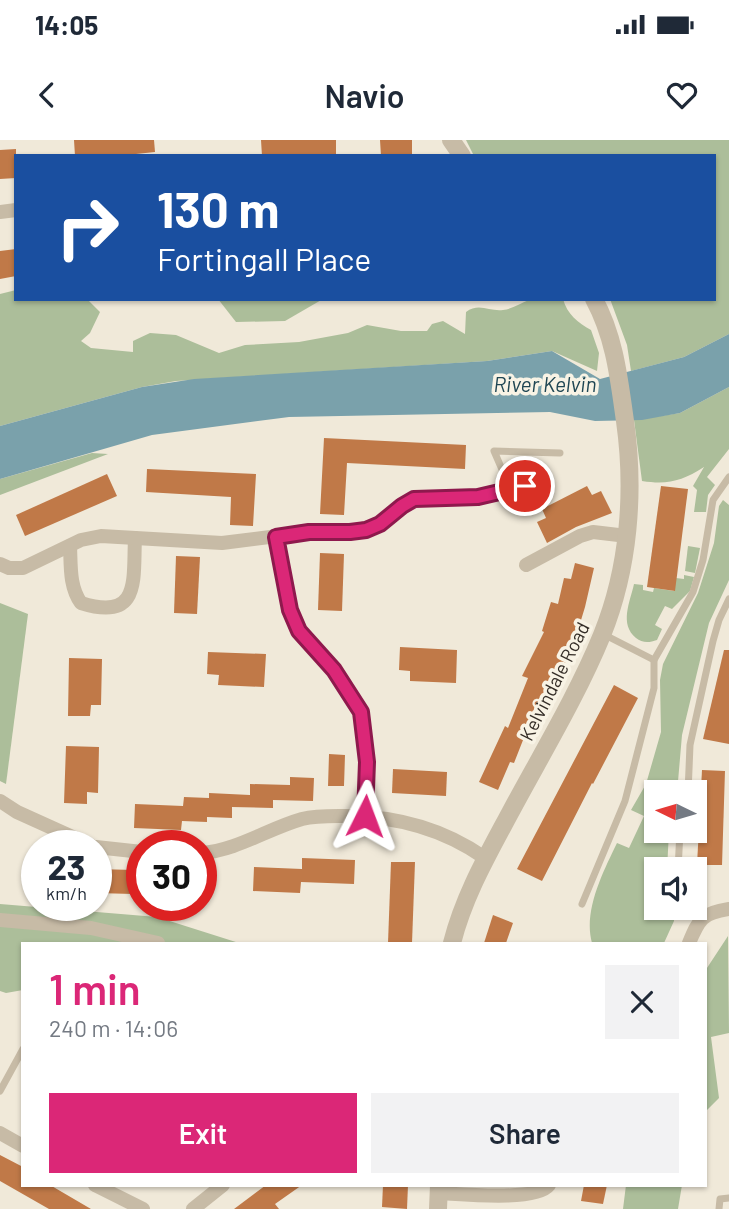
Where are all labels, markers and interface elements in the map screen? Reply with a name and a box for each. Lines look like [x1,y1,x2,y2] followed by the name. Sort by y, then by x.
[35,9,98,40] text: 14:05
[28,76,66,114] icon: back
[325,76,404,114] text: Navio
[663,76,701,114] icon: heart
[157,179,279,238] text: 130 m
[42,182,133,273] icon: right
[157,239,371,277] text: Fortingall Place
[494,371,596,396] water label: River Kelvin
[495,456,555,516] pin
[506,467,544,505] icon: arrive
[514,618,594,744] street label: Kelvindale Road
[328,779,402,853] position arrow
[644,780,707,844] north arrow
[644,780,707,920] map controls
[126,830,217,921] speed limit sign: 30
[47,845,86,887] text: 23
[644,857,707,920] button: sound
[46,882,87,904] text: km/h
[49,963,141,1013] text: 1 min
[605,965,679,1039] button: close
[49,1014,178,1042] text: 240 m · 14:06
[49,1093,357,1173] button: Exit
[371,1093,679,1173] button: Share

